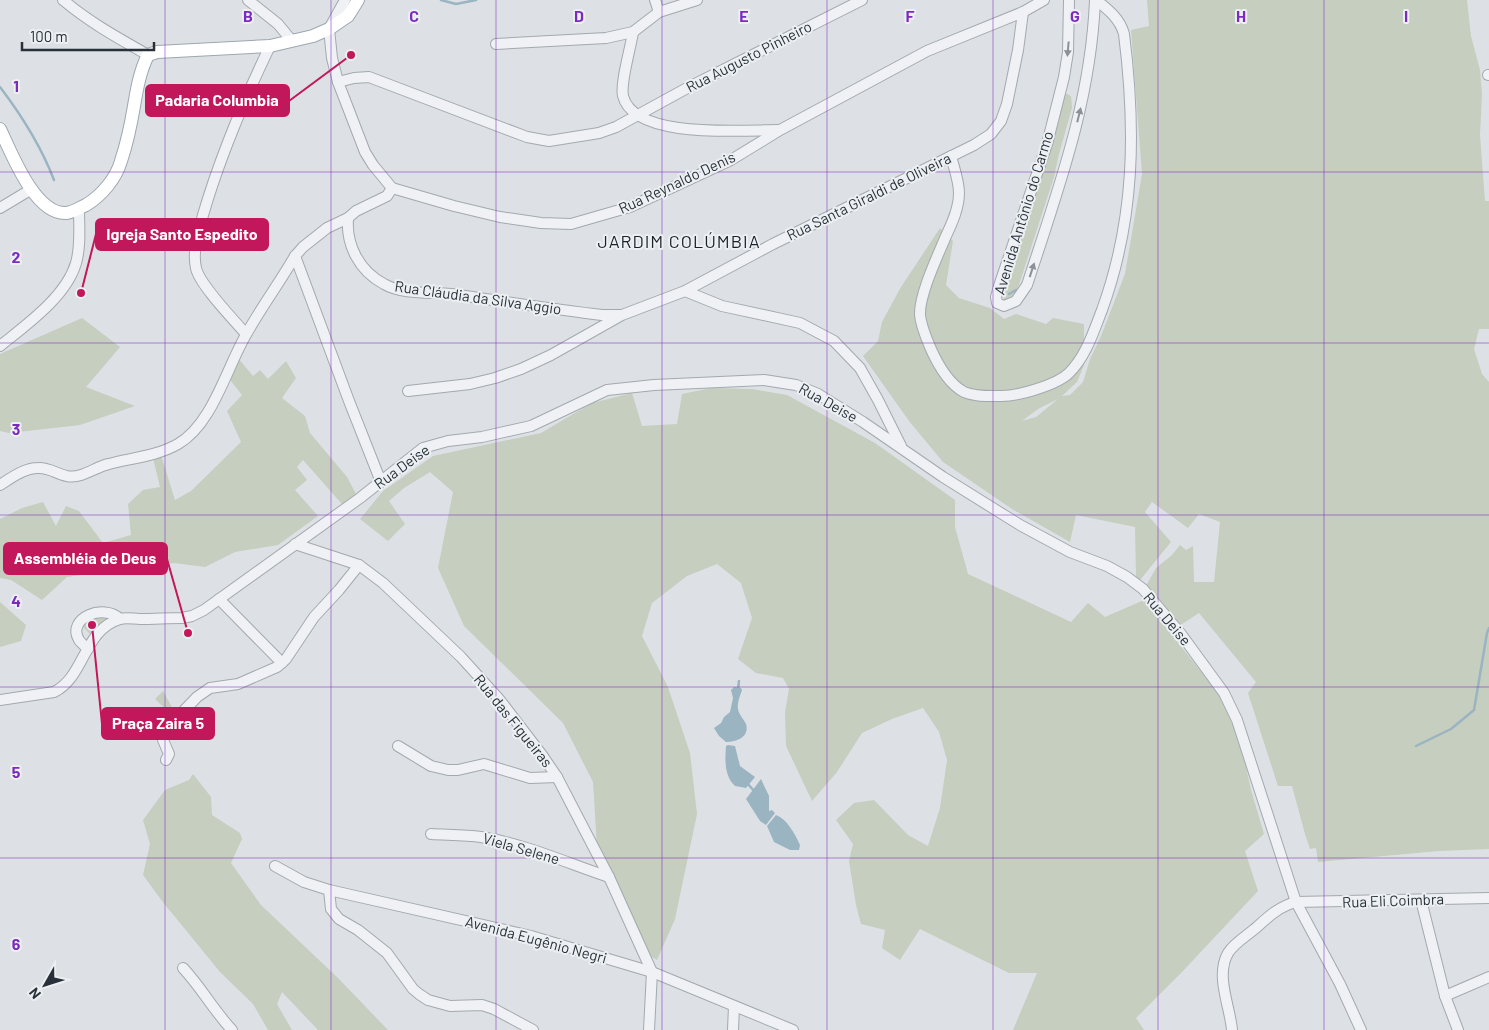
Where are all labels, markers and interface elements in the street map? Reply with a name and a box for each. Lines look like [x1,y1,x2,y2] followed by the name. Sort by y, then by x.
[243,6,253,25] text: B
[409,6,419,25] text: C
[574,6,584,25] text: D
[739,6,749,25] text: E
[906,6,915,25] text: F
[1070,6,1080,25] text: G
[1236,6,1246,25] text: H
[1404,6,1408,25] text: I
[683,17,814,96] street label: Rua Augusto Pinheiro
[22,20,155,52] scale bar
[30,27,68,45] text: 100 m
[1063,41,1071,57] one-way arrow
[13,76,19,95] text: 1
[146,85,289,116] callout: Padaria Columbia
[155,90,279,109] text: Padaria Columbia
[1075,107,1083,122] one-way arrow
[990,129,1056,297] street label: Avenida Antônio do Carmo
[615,147,738,217] street label: Rua Reynaldo Denis
[783,148,954,244] street label: Rua Santa Giraldi de Oliveira
[96,219,268,250] callout: Igreja Santo Espedito
[106,224,258,243] text: Igreja Santo Espedito
[597,230,761,252] district label: JARDIM COLÚMBIA
[12,247,21,266] text: 2
[1029,263,1036,278] one-way arrow
[394,276,563,318] street label: Rua Cláudia da Silva Aggio
[796,379,861,426] street label: Rua Deise
[12,419,20,438] text: 3
[370,440,433,492] street label: Rua Deise
[4,543,167,574] callout: Assembléia de Deus
[14,548,156,567] text: Assembléia de Deus
[1140,588,1195,649] street label: Rua Deise
[11,591,21,610] text: 4
[471,670,557,771] street label: Rua das Figueiras
[102,708,214,739] callout: Praça Zaira 5
[112,713,204,732] text: Praça Zaira 5
[12,762,21,781] text: 5
[481,829,562,868] street label: Viela Selene
[1342,889,1444,911] street label: Rua Eli Coimbra
[463,911,609,967] street label: Avenida Eugênio Negri
[12,934,21,953] text: 6
[20,960,70,1010] north arrow
[25,985,44,1002] text: N

